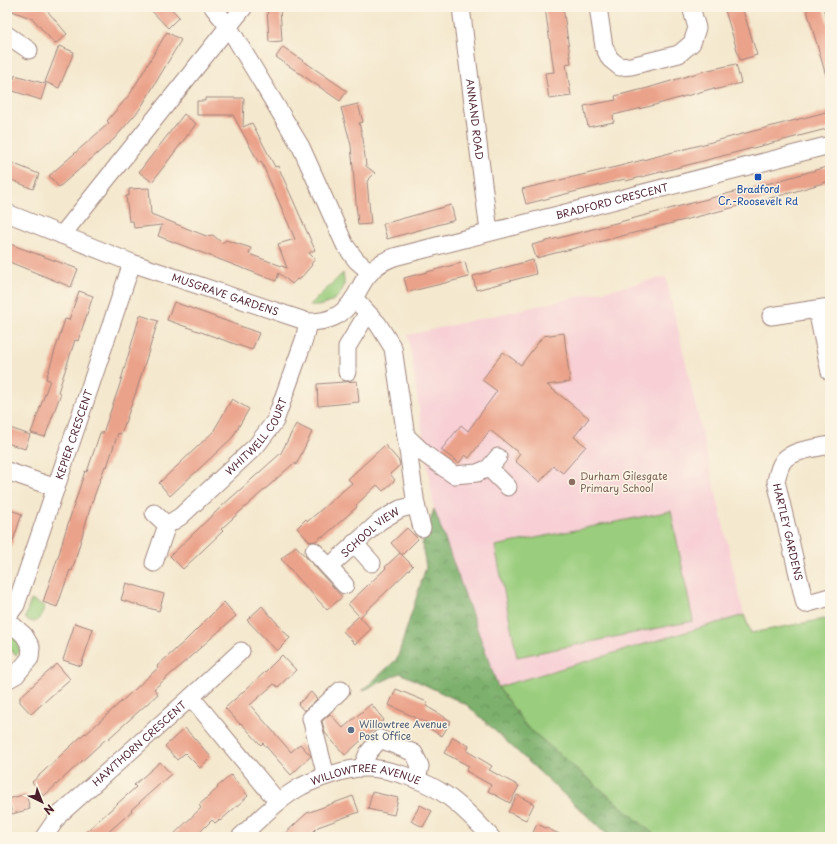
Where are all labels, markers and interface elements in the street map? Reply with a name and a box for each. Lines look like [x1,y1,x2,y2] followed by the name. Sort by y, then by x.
[463,78,488,160] street label: ANNAND ROAD
[753,172,763,182] marker: Bradford Cr.-Roosevelt Rd
[554,179,670,222] street label: BRADFORD CRESCENT
[718,181,798,208] place label: Bradford Cr.-Roosevelt Rd
[170,269,281,319] street label: MUSGRAVE GARDENS
[51,387,96,481] street label: KEPIER CRESCENT
[222,395,290,478] street label: WHITWELL COURT
[580,468,668,495] place label: Durham Gilesgate Primary School
[567,477,577,487] marker: Durham Gilesgate Primary School
[770,482,807,582] street label: HARTLEY GARDENS
[337,503,402,560] street label: SCHOOL VIEW
[88,697,189,789] street label: HAWTHORN CRESCENT
[359,716,448,743] place label: Willowtree Avenue Post Office
[346,725,356,735] marker: Willowtree Avenue Post Office
[308,760,423,788] text: WILLOWTREE AVENUE
[309,778,423,790] street label: WILLOWTREE AVENUE
[22,782,62,822] north arrow
[40,800,58,819] text: N

